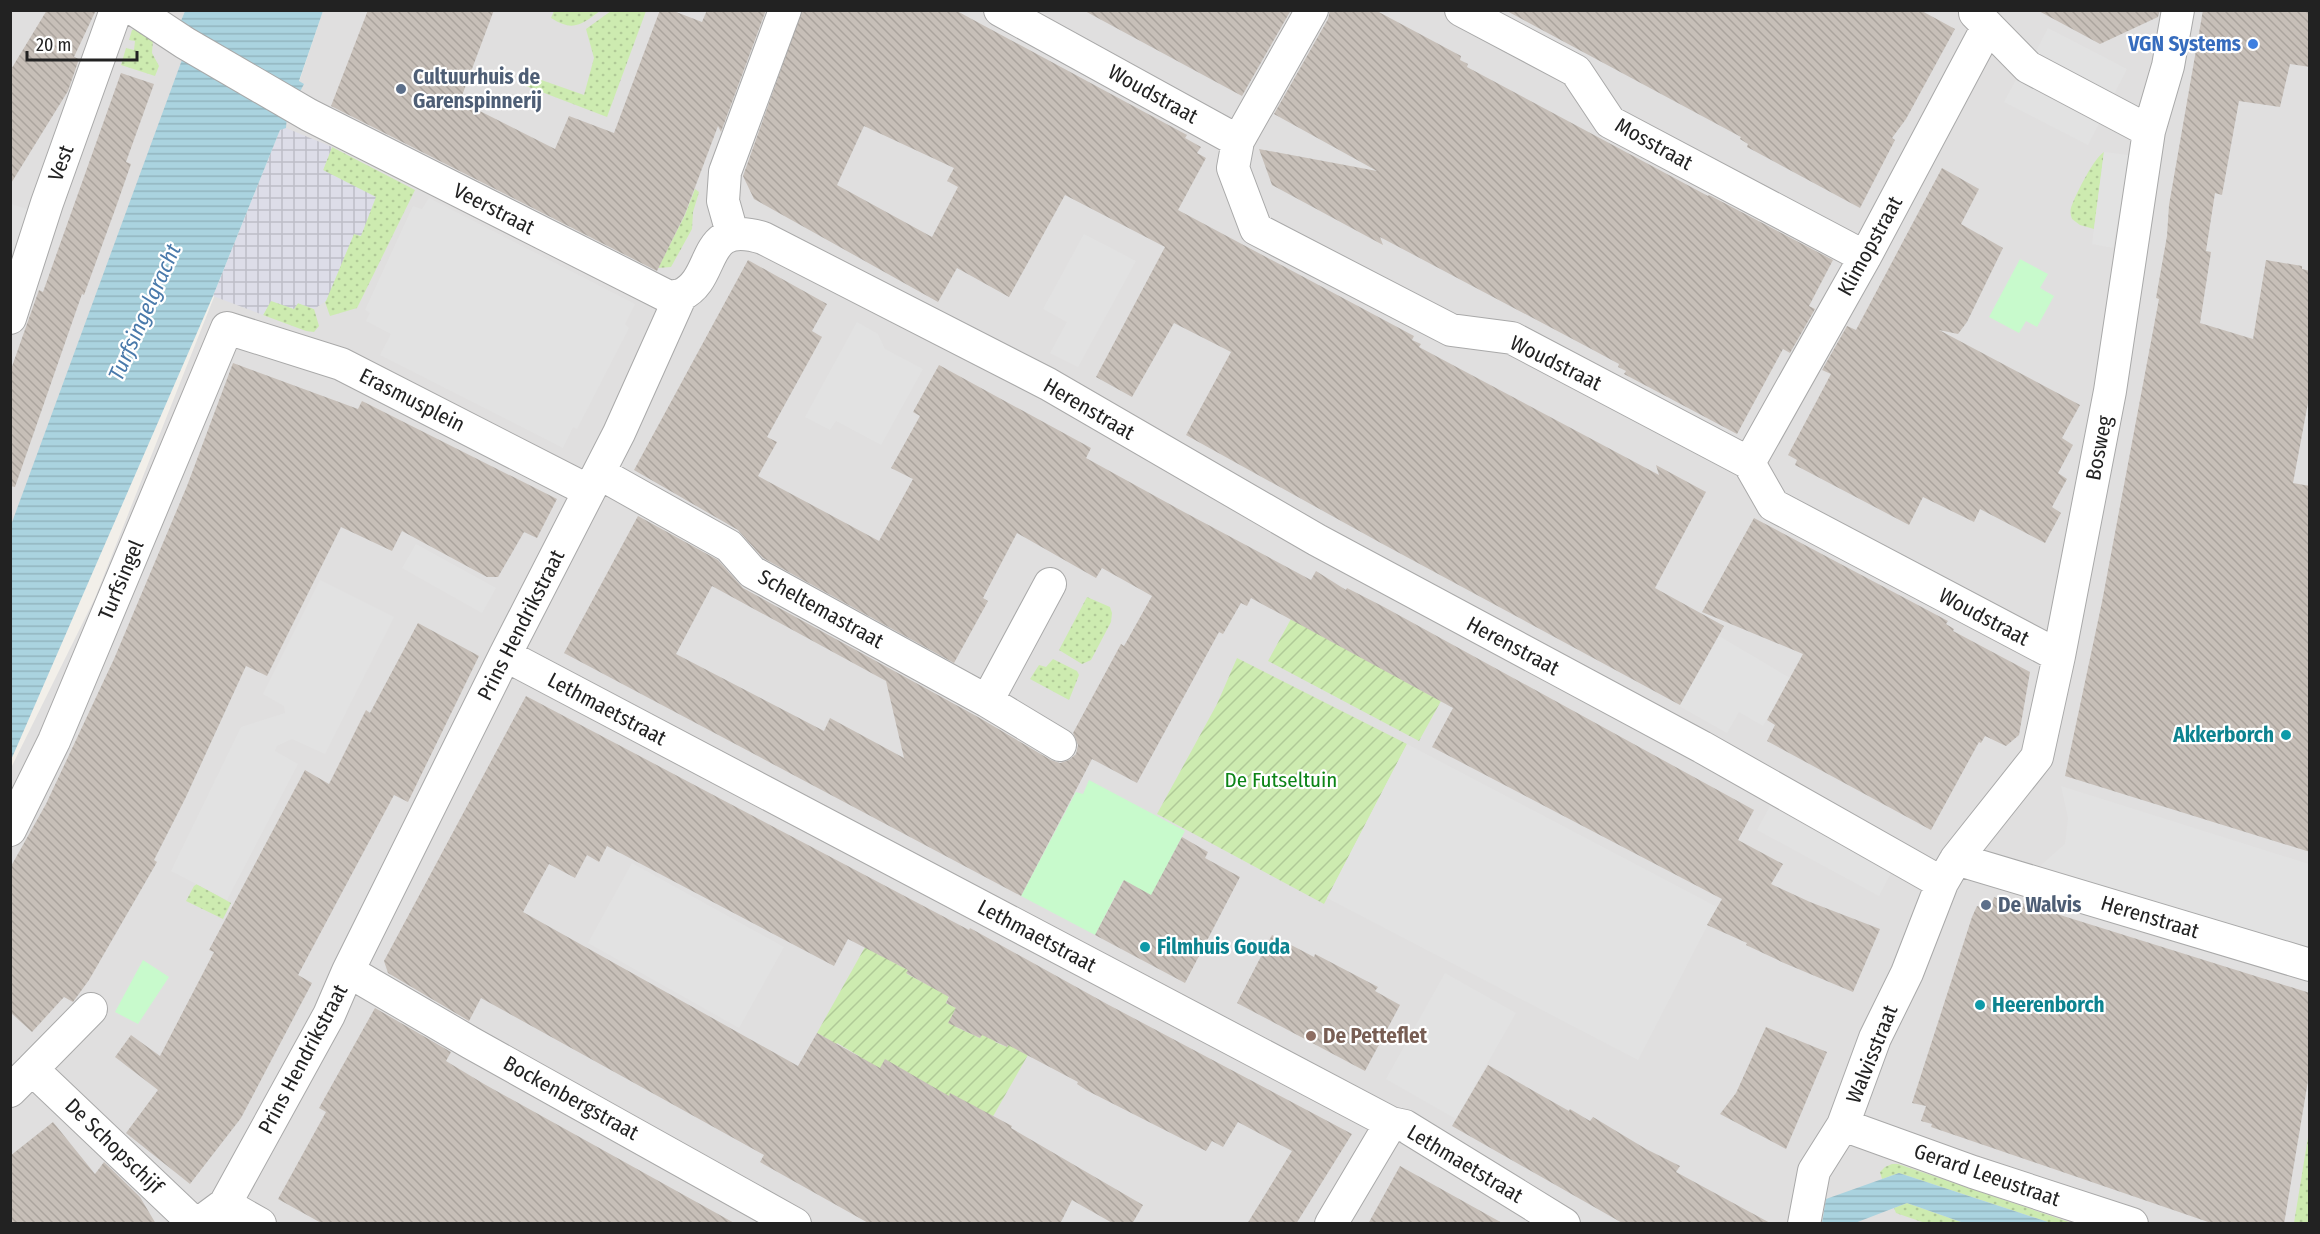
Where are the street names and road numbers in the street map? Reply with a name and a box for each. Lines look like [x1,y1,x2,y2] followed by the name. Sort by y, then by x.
[1104,59,1203,129] street label: Woudstraat
[1611,112,1697,176] street label: Mosstraat
[43,141,79,185] street label: Vest
[449,177,539,241] street label: Veerstraat
[1832,191,1908,300] street label: Klimopstraat
[1506,330,1606,396] street label: Woudstraat
[355,362,469,438] street label: Erasmusplein
[1039,372,1139,446] street label: Herenstraat
[2080,413,2118,483] street label: Bosweg
[93,536,150,624] street label: Turfsingel
[472,545,570,705] street label: Prins Hendrikstraat
[754,564,888,654] street label: Scheltemastraat
[1934,582,2034,652] street label: Woudstraat
[1462,611,1564,681] street label: Herenstraat
[543,667,671,751] street label: Lethmaetstraat
[2098,890,2202,944] street label: Herenstraat
[973,894,1101,978] street label: Lethmaetstraat
[253,980,353,1138] street label: Prins Hendrikstraat
[1841,1001,1904,1107] street label: Walvisstraat
[499,1050,643,1146] street label: Bockenbergstraat
[60,1093,170,1200] street label: De Schopschijf
[1402,1119,1528,1209] street label: Lethmaetstraat
[1911,1138,2064,1212] street label: Gerard Leeustraat

